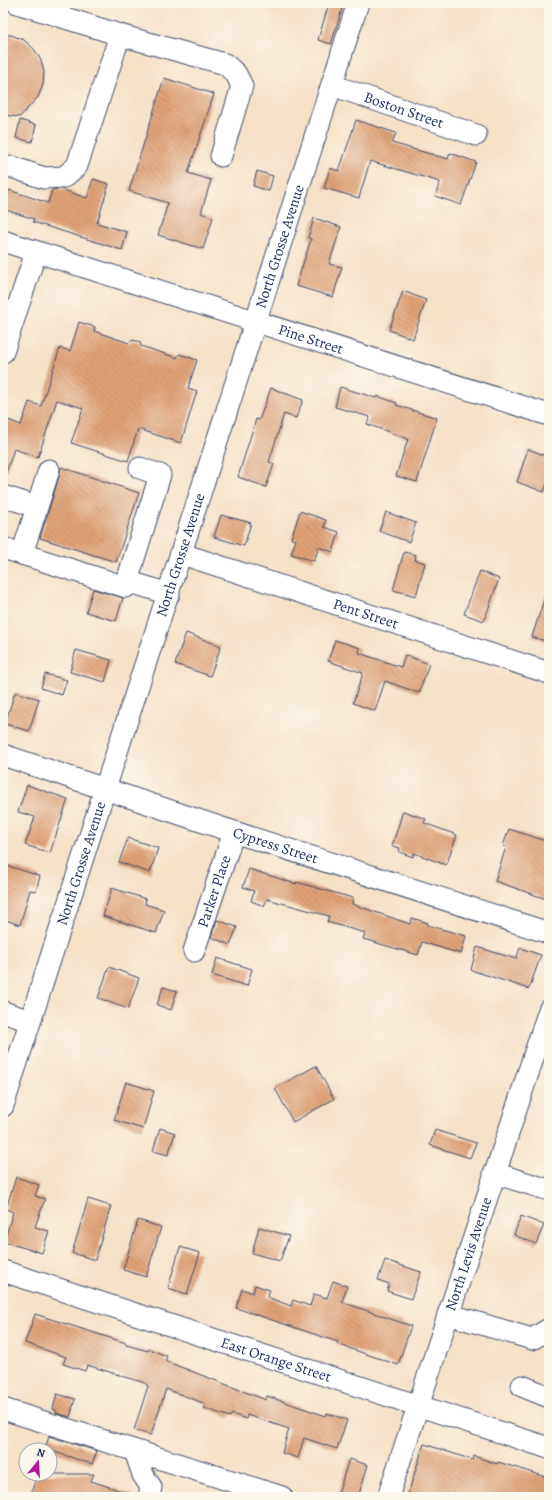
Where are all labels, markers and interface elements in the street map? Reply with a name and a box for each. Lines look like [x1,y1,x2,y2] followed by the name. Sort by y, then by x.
[361,87,446,133] street label: Boston Street
[250,182,309,311] street label: North Grosse Avenue
[276,319,346,359] street label: Pine Street
[151,490,210,619] street label: North Grosse Avenue
[330,594,401,633] street label: Pent Street
[52,799,110,928] street label: North Grosse Avenue
[230,822,321,868] street label: Cypress Street
[193,852,236,930] street label: Parker Place
[440,1194,497,1313] street label: North Levis Avenue
[218,1332,334,1387] street label: East Orange Street
[18,1442,58,1482] north arrow
[35,1445,47,1461] text: N

